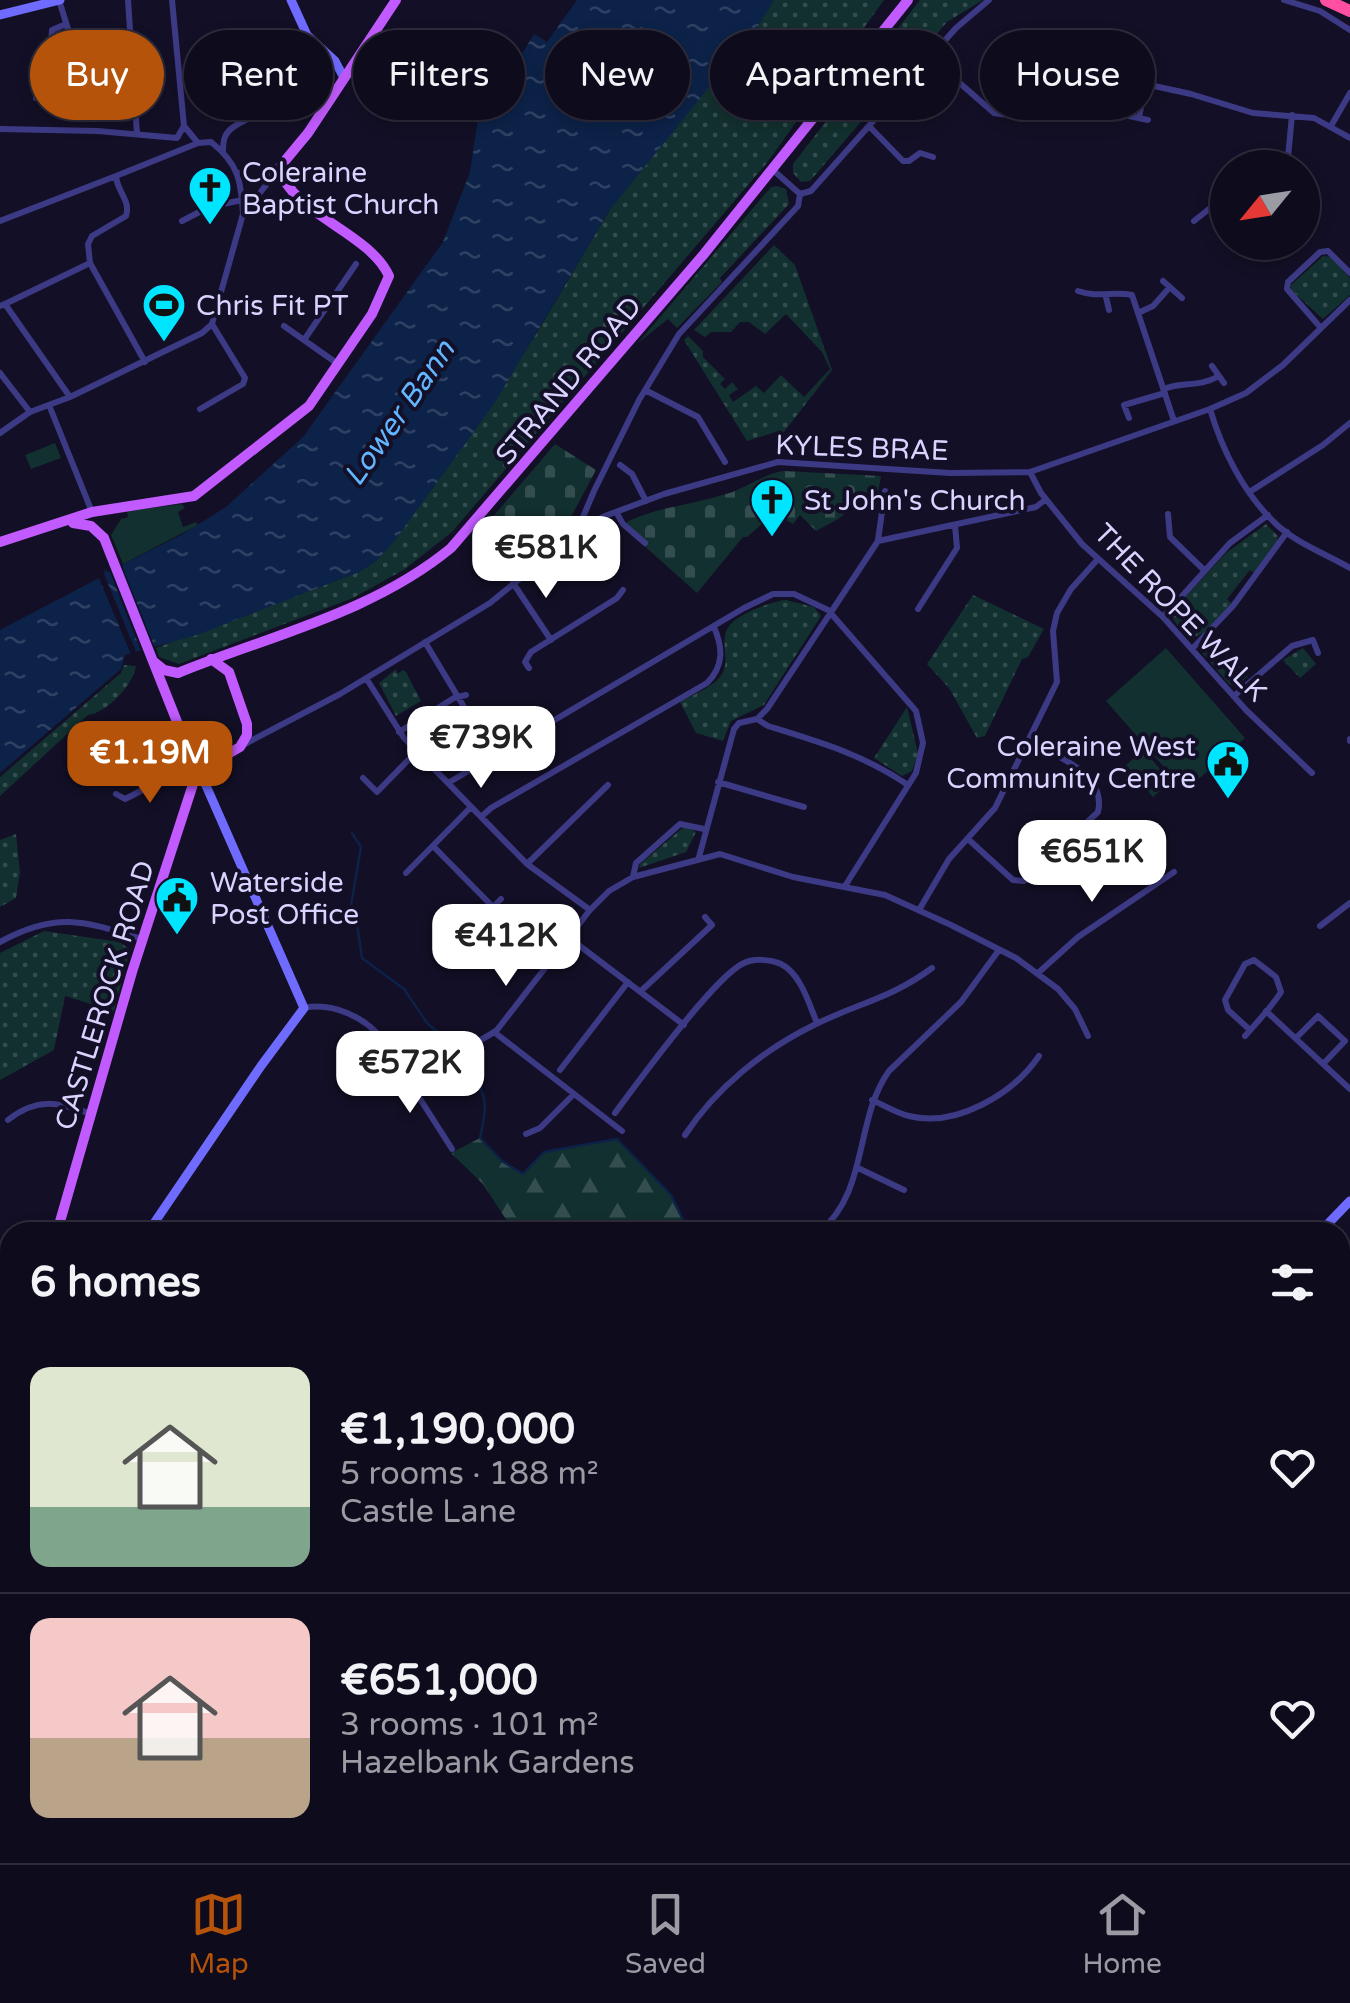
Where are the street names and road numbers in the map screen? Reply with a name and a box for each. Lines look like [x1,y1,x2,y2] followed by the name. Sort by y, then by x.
[489,290,649,472] street label: STRAND ROAD
[775,428,949,468] street label: KYLES BRAE
[1087,517,1274,709] street label: THE ROPE WALK
[48,856,162,1134] street label: CASTLEROCK ROAD

